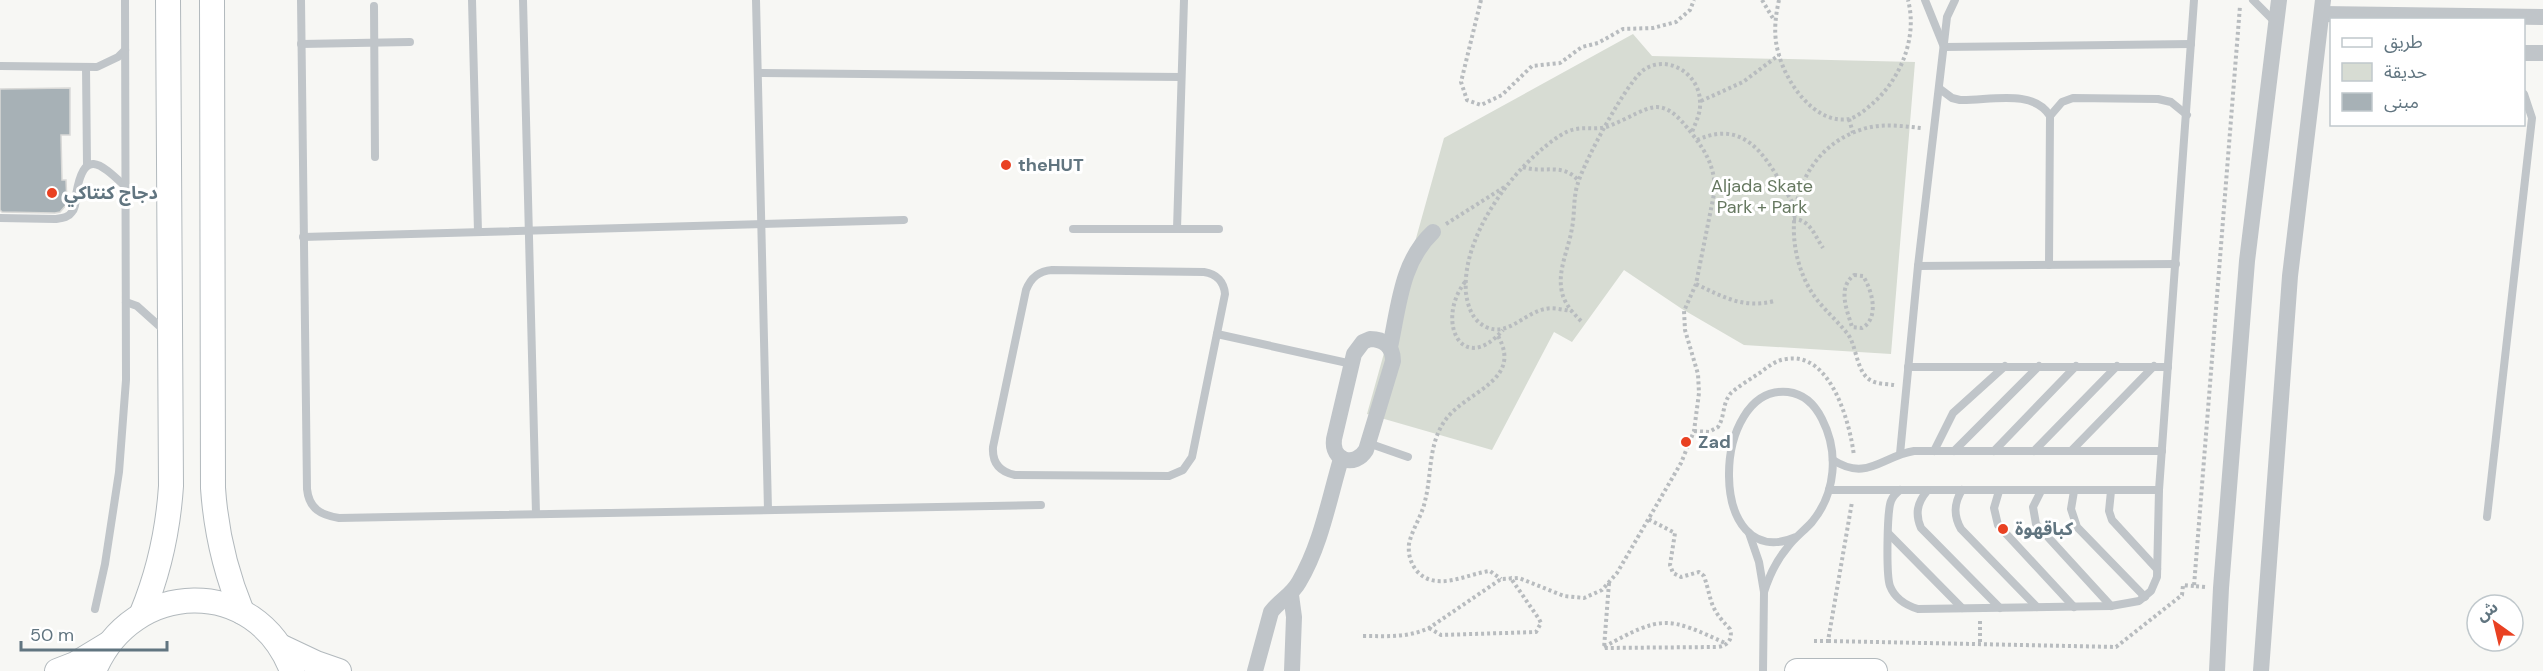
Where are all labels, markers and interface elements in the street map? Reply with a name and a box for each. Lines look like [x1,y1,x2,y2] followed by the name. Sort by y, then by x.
[2330,18,2525,126] legend
[2384,30,2423,54] text: طريق
[2384,60,2427,84] text: حديقة
[2384,90,2419,114] text: مبنى
[1018,153,1084,177] place label: theHUT
[999,158,1013,172] marker: theHUT
[1711,174,1813,219] park label: Aljada Skate Park + Park
[64,181,158,207] place label: دجاج كنتاكي
[45,186,59,200] marker: دجاج كنتاكي
[1698,430,1731,454] place label: Zad
[1679,435,1693,449] marker: Zad
[2015,517,2074,541] place label: كباقهوة
[1996,522,2010,536] marker: كباقهوة
[2465,593,2525,653] north arrow
[2472,596,2502,626] text: ش
[21,614,166,652] scale bar
[30,623,74,647] text: 50 m

